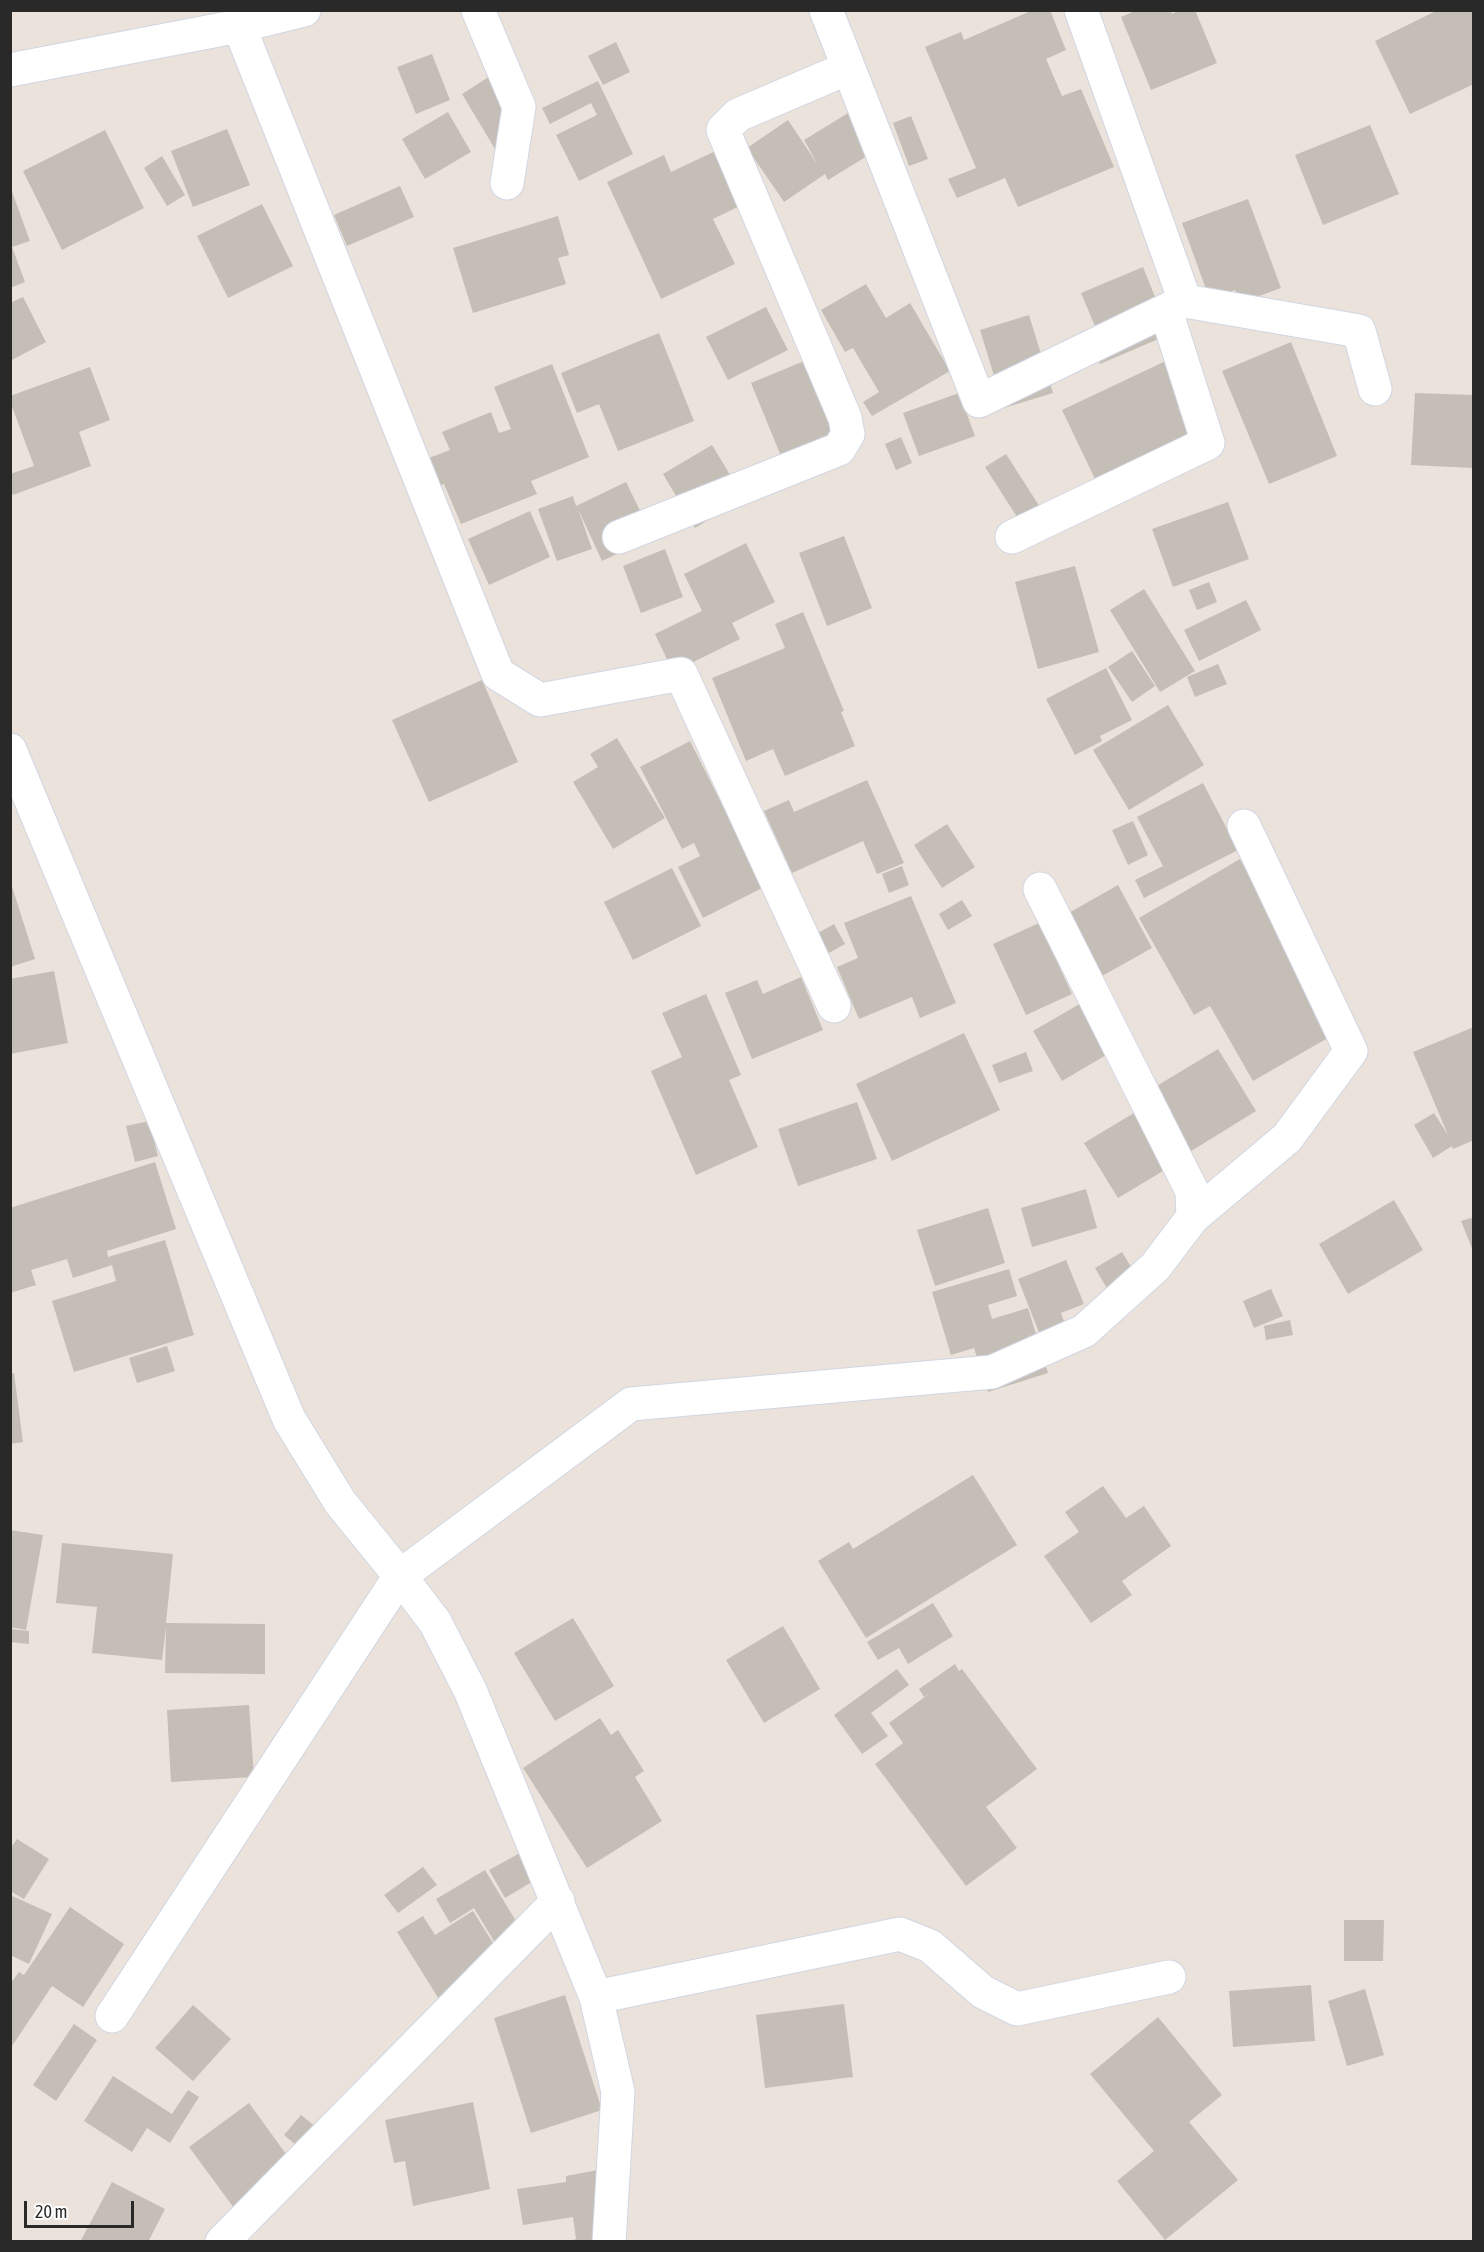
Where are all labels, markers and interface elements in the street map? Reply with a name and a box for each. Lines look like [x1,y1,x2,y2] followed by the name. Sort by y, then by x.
[27,2189,136,2227] scale bar
[35,2201,67,2222] text: 20 m

